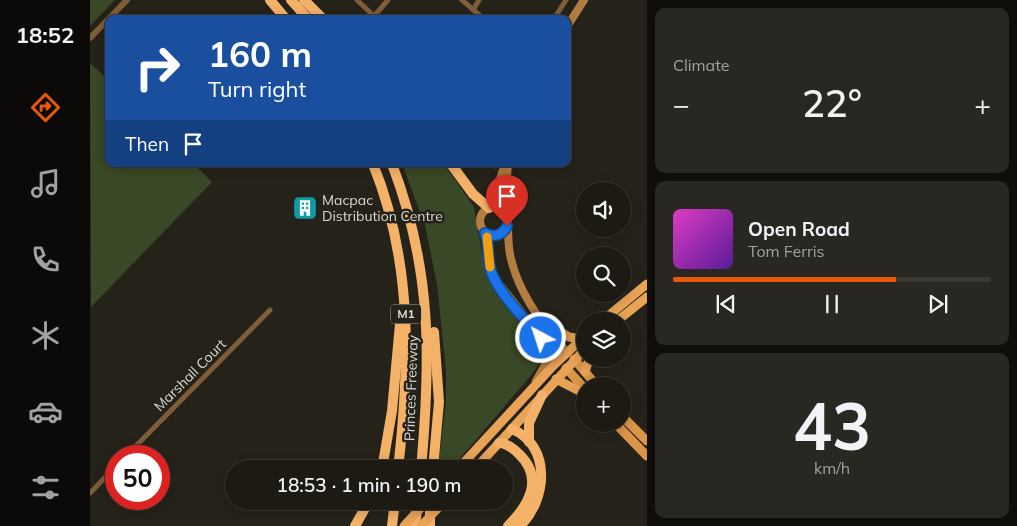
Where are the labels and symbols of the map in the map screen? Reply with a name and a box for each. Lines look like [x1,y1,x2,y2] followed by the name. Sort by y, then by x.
[486,175,528,226] pin
[322,191,443,225] place label: Macpac Distribution Centre
[292,195,318,221] building icon: Macpac Distribution Centre
[391,304,421,324] road number: M1
[514,311,566,363] position arrow
[400,334,422,441] street label: Princes Freeway
[150,335,230,415] street label: Marshall Court
[105,445,170,510] speed limit sign: 50

